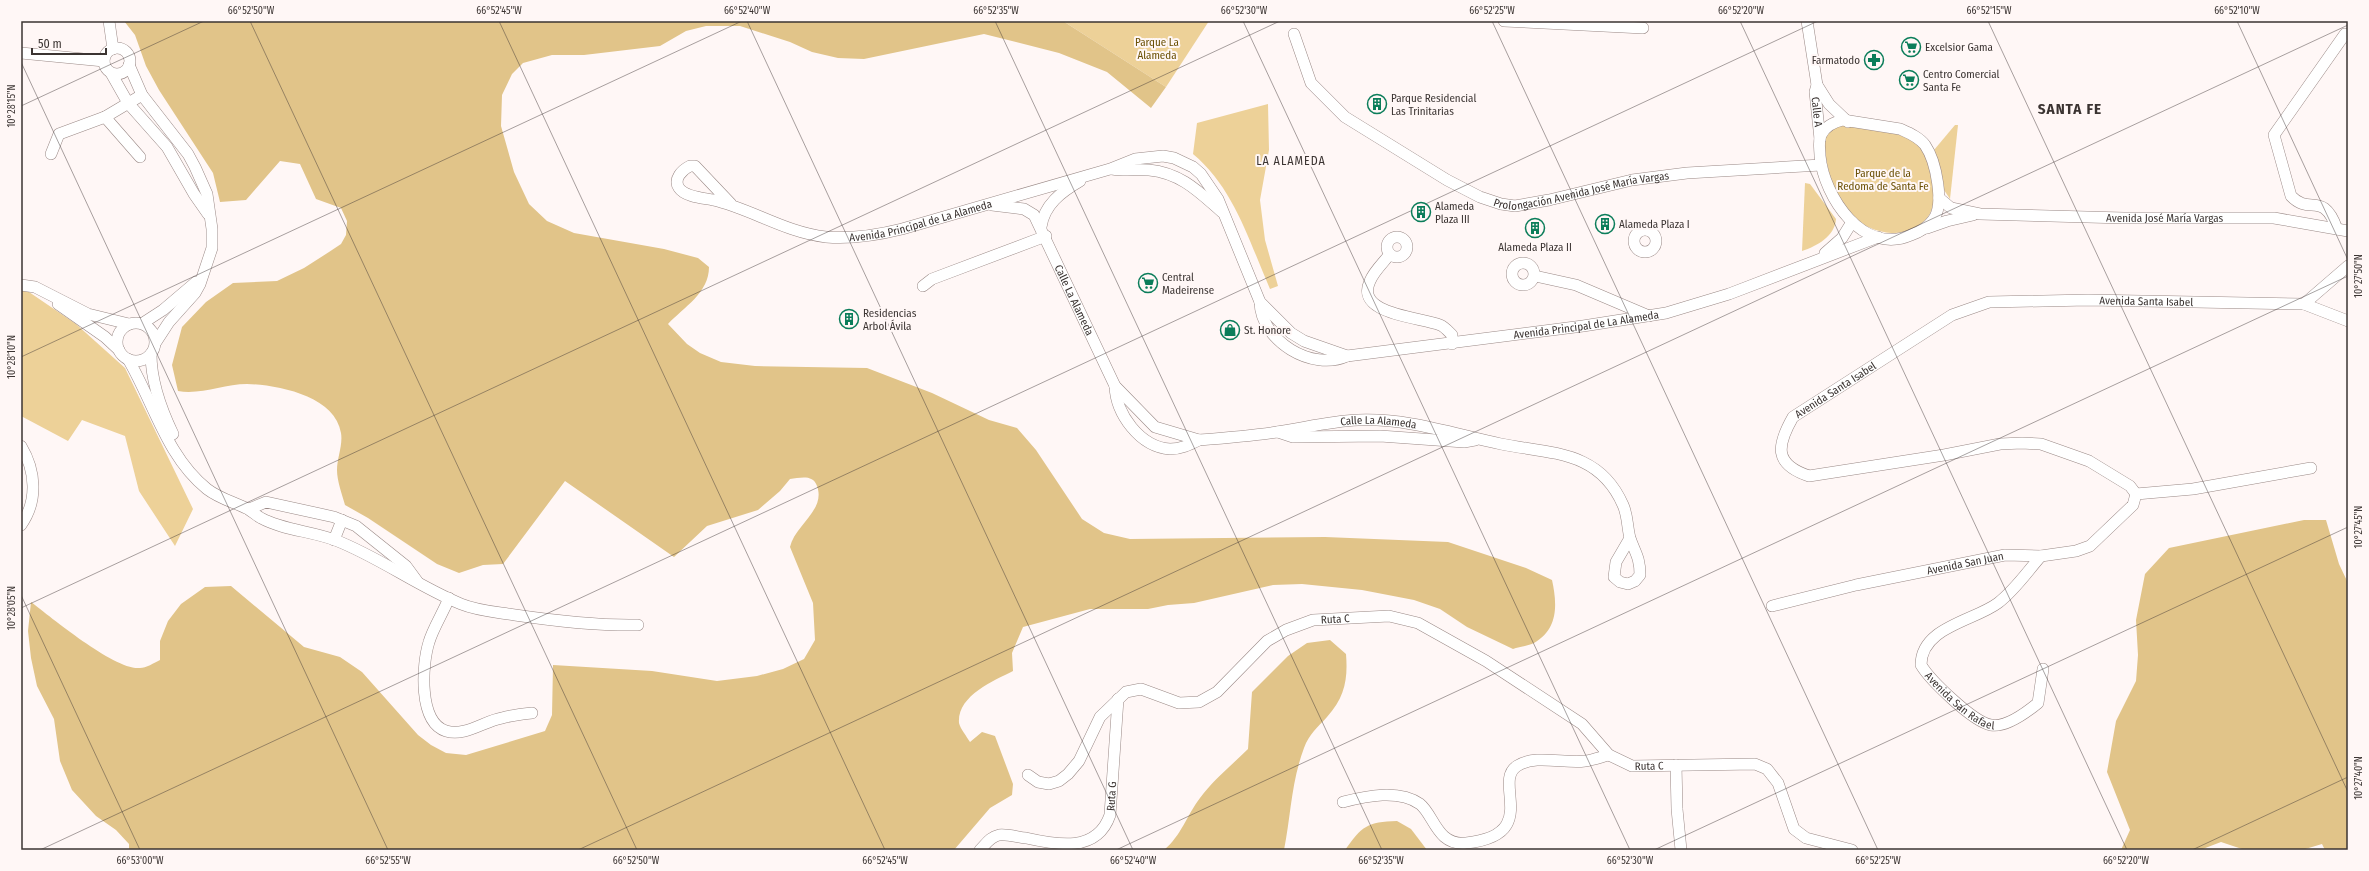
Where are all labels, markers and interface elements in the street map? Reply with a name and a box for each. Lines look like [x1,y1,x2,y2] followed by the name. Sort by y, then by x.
[228,5,275,17] text: 66°52'50"W
[476,5,522,17] text: 66°52'45"W
[724,5,771,17] text: 66°52'40"W
[973,5,1019,17] text: 66°52'35"W
[1221,5,1268,17] text: 66°52'30"W
[1469,5,1515,17] text: 66°52'25"W
[1718,5,1765,17] text: 66°52'20"W
[1967,5,2012,17] text: 66°52'15"W
[2214,5,2260,17] text: 66°52'10"W
[32,30,106,56] scale bar
[1135,36,1179,62] park label: Parque La Alameda
[1900,36,1922,58] supermarket icon: Excelsior Gama
[38,37,62,51] text: 50 m
[1925,41,1993,54] place label: Excelsior Gama
[1863,49,1885,71] pharmacy icon: Farmatodo
[1812,54,1860,67] place label: Farmatodo
[1923,68,1999,94] place label: Centro Comercial Santa Fe
[1898,69,1920,91] supermarket icon: Centro Comercial Santa Fe
[6,84,18,128] text: 10°28'15"N
[1391,92,1476,118] place label: Parque Residencial Las Trinitarias
[1366,93,1388,115] building icon: Parque Residencial Las Trinitarias
[1809,96,1825,128] street label: Calle A
[2038,100,2102,118] district label: SANTA FE
[1256,154,1326,168] district label: LA ALAMEDA
[1837,167,1929,193] park label: Parque de la Redoma de Santa Fe
[1492,169,1670,213] street label: Prolongación Avenida José María Vargas
[849,197,994,244] street label: Avenida Principal de La Alameda
[1435,200,1474,226] place label: Alameda Plaza III
[1410,201,1432,223] building icon: Alameda Plaza III
[2106,212,2224,225] street label: Avenida José María Vargas
[1594,213,1616,235] building icon: Alameda Plaza I
[1524,217,1546,239] building icon: Alameda Plaza II
[1619,218,1690,231] place label: Alameda Plaza I
[1498,241,1572,254] place label: Alameda Plaza II
[2353,254,2365,298] text: 10°27'50"N
[1052,263,1096,338] street label: Calle La Alameda
[1162,271,1214,297] place label: Central Madeirense
[1137,272,1159,294] supermarket icon: Central Madeirense
[2099,294,2193,309] street label: Avenida Santa Isabel
[863,307,917,333] place label: Residencias Arbol Ávila
[838,308,860,330] building icon: Residencias Arbol Ávila
[1513,308,1660,342] street label: Avenida Principal de La Alameda
[1219,319,1241,341] shop icon: St. Honore
[1244,324,1291,337] place label: St. Honore
[6,335,18,379] text: 10°28'10"N
[1793,359,1879,421] street label: Avenida Santa Isabel
[1340,414,1418,432] street label: Calle La Alameda
[2353,506,2365,548] text: 10°27'45"N
[1926,549,2005,578] street label: Avenida San Juan
[6,586,18,630] text: 10°28'05"N
[1321,612,1350,627] street label: Ruta C
[1922,670,1995,732] street label: Avenida San Rafael
[2353,756,2365,800] text: 10°27'40"N
[1635,759,1664,773] street label: Ruta C
[1104,781,1119,811] street label: Ruta G
[116,855,164,867] text: 66°53'00"W
[365,855,411,867] text: 66°52'55"W
[613,855,660,867] text: 66°52'50"W
[862,855,908,867] text: 66°52'45"W
[1110,855,1157,867] text: 66°52'40"W
[1358,855,1404,867] text: 66°52'35"W
[1607,855,1654,867] text: 66°52'30"W
[1855,855,1901,867] text: 66°52'25"W
[2103,855,2150,867] text: 66°52'20"W

